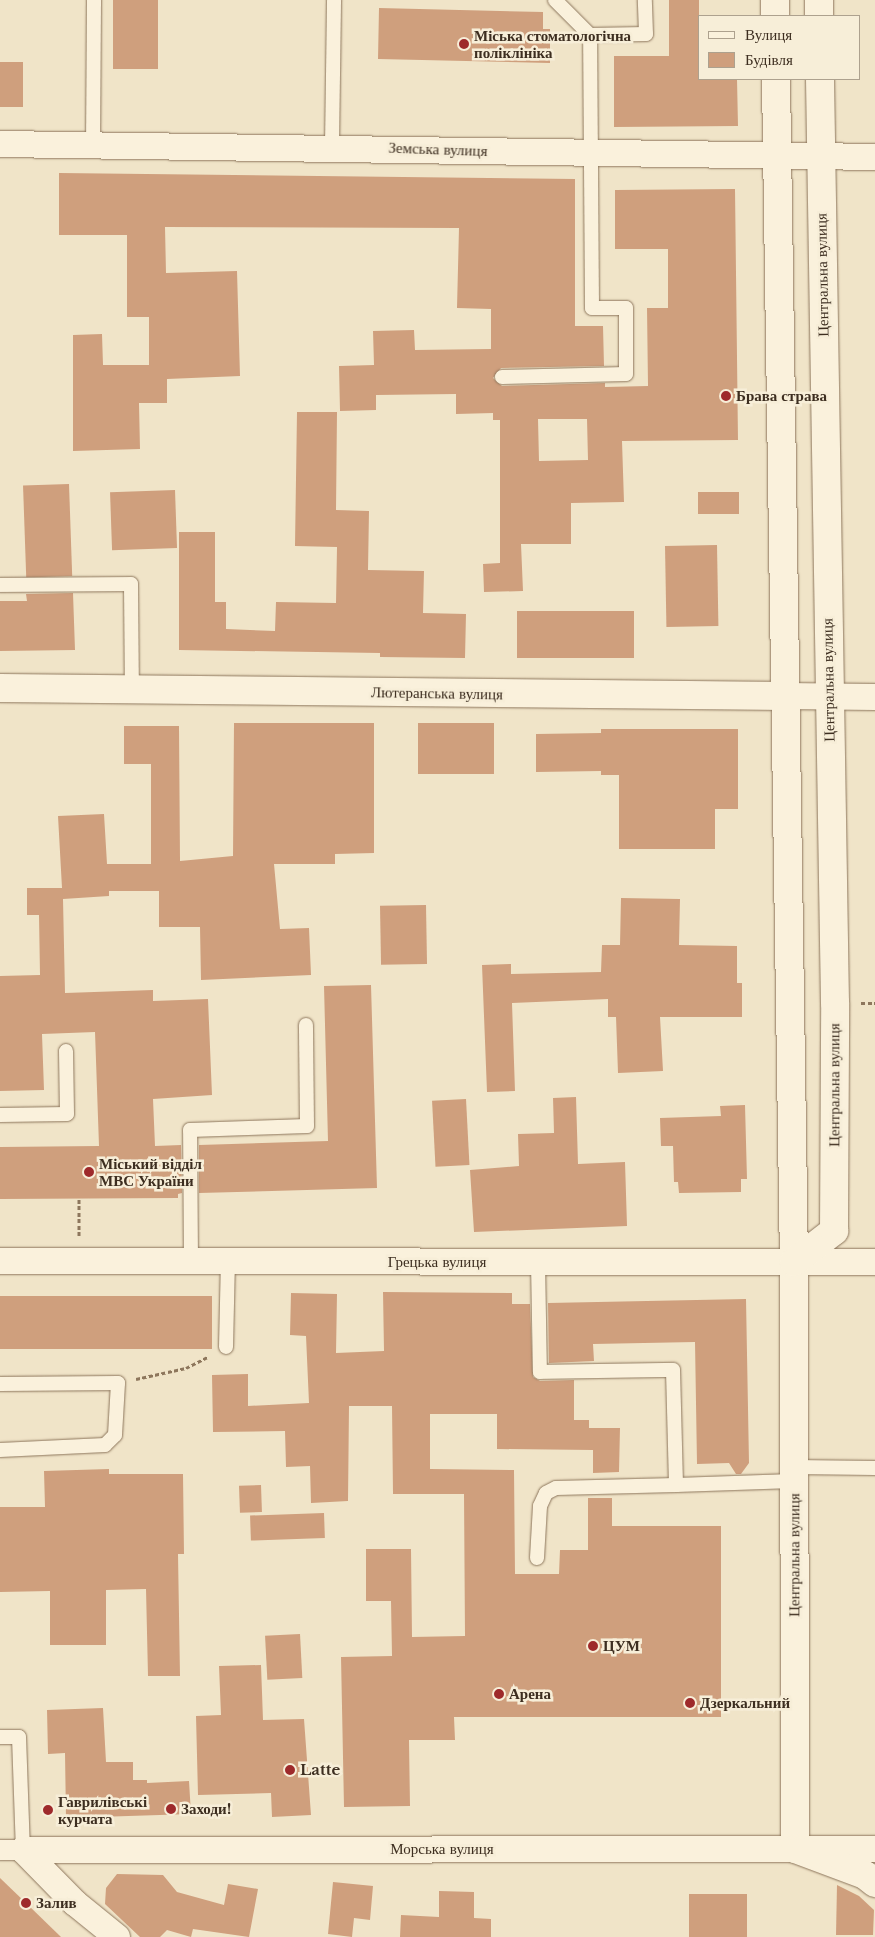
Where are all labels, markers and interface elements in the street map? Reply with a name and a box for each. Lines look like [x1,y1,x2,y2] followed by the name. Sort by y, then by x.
[698,15,860,80] legend
[745,25,792,44] text: Вулиця
[474,26,631,61] place label: Міська стоматологічна поліклініка
[458,38,470,50] marker: Міська стоматологічна поліклініка
[745,50,793,69] text: Будівля
[388,138,488,160] street label: Земська вулиця
[812,213,832,337] street label: Центральна вулиця
[736,387,827,405] place label: Брава страва
[720,390,732,402] marker: Брава страва
[818,618,838,742] street label: Центральна вулиця
[371,683,503,703] street label: Лютеранська вулиця
[825,1023,843,1147] street label: Центральна вулиця
[99,1154,202,1189] place label: Міський відділ МВС України
[83,1166,95,1178] marker: Міський відділ МВС України
[388,1253,486,1271] street label: Грецька вулиця
[785,1493,803,1617] street label: Центральна вулиця
[603,1637,640,1655] place label: ЦУМ
[587,1640,599,1652] marker: ЦУМ
[509,1685,551,1703] place label: Арена
[493,1688,505,1700] marker: Арена
[700,1694,790,1712] place label: Дзеркальний
[684,1697,696,1709] marker: Дзеркальний
[300,1761,340,1779] place label: Latte
[284,1764,296,1776] marker: Latte
[58,1792,147,1827] place label: Гаврилівські курчата
[181,1800,231,1818] place label: Заходи!
[165,1803,177,1815] marker: Заходи!
[42,1804,54,1816] marker: Гаврилівські курчата
[390,1840,494,1858] street label: Морська вулиця
[36,1894,77,1912] place label: Залив
[20,1897,32,1909] marker: Залив

